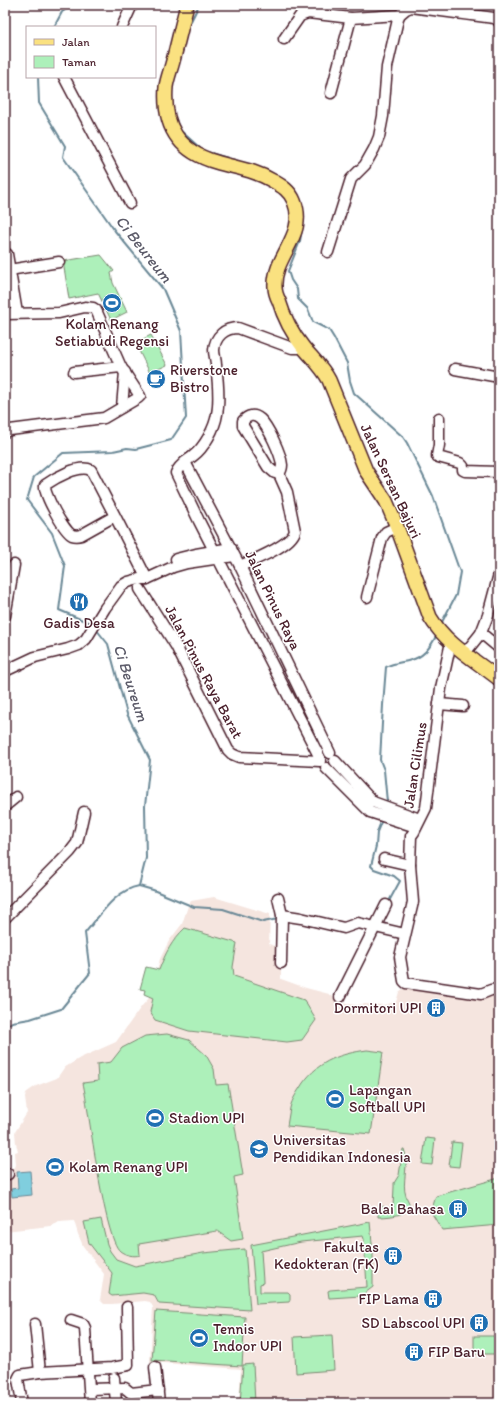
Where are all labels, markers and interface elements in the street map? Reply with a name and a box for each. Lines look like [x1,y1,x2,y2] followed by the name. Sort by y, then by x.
[26,26,156,78] legend
[62,35,90,49] text: Jalan
[62,55,97,69] text: Taman
[112,212,176,287] water label: Ci Beureum
[101,292,123,314] sports icon: Kolam Renang Setiabudi Regensi
[55,315,169,350] place label: Kolam Renang Setiabudi Regensi
[170,361,238,396] place label: Riverstone Bistro
[145,368,167,390] cafe icon: Riverstone Bistro
[357,421,425,541] street label: Jalan Sersan Bajuri
[241,547,305,653] street label: Jalan Pinus Raya
[68,591,90,613] restaurant icon: Gadis Desa
[161,602,247,742] street label: Jalan Pinus Raya Barat
[43,614,115,632] place label: Gadis Desa
[110,642,152,724] water label: Ci Beureum
[399,720,431,809] street label: Jalan Cilimus
[425,997,447,1019] building icon: Dormitori UPI
[334,999,422,1017] place label: Dormitori UPI
[349,1081,426,1116] place label: Lapangan Softball UPI
[324,1088,346,1110] sports icon: Lapangan Softball UPI
[144,1107,166,1129] sports icon: Stadion UPI
[169,1109,245,1127] place label: Stadion UPI
[273,1131,411,1166] place label: Universitas Pendidikan Indonesia
[248,1138,270,1160] school or university icon: Universitas Pendidikan Indonesia
[44,1156,66,1178] sports icon: Kolam Renang UPI
[69,1158,188,1176] place label: Kolam Renang UPI
[447,1198,469,1220] building icon: Balai Bahasa
[361,1200,444,1218] place label: Balai Bahasa
[274,1238,379,1273] place label: Fakultas Kedokteran (FK)
[382,1245,404,1267] building icon: Fakultas Kedokteran (FK)
[422,1288,444,1310] building icon: FIP Lama
[358,1290,420,1308] place label: FIP Lama
[468,1312,490,1334] building icon: SD Labscool UPI
[362,1314,465,1332] place label: SD Labscool UPI
[213,1320,282,1355] place label: Tennis Indoor UPI
[188,1327,210,1349] sports icon: Tennis Indoor UPI
[403,1341,425,1363] building icon: FIP Baru
[428,1343,485,1361] place label: FIP Baru

